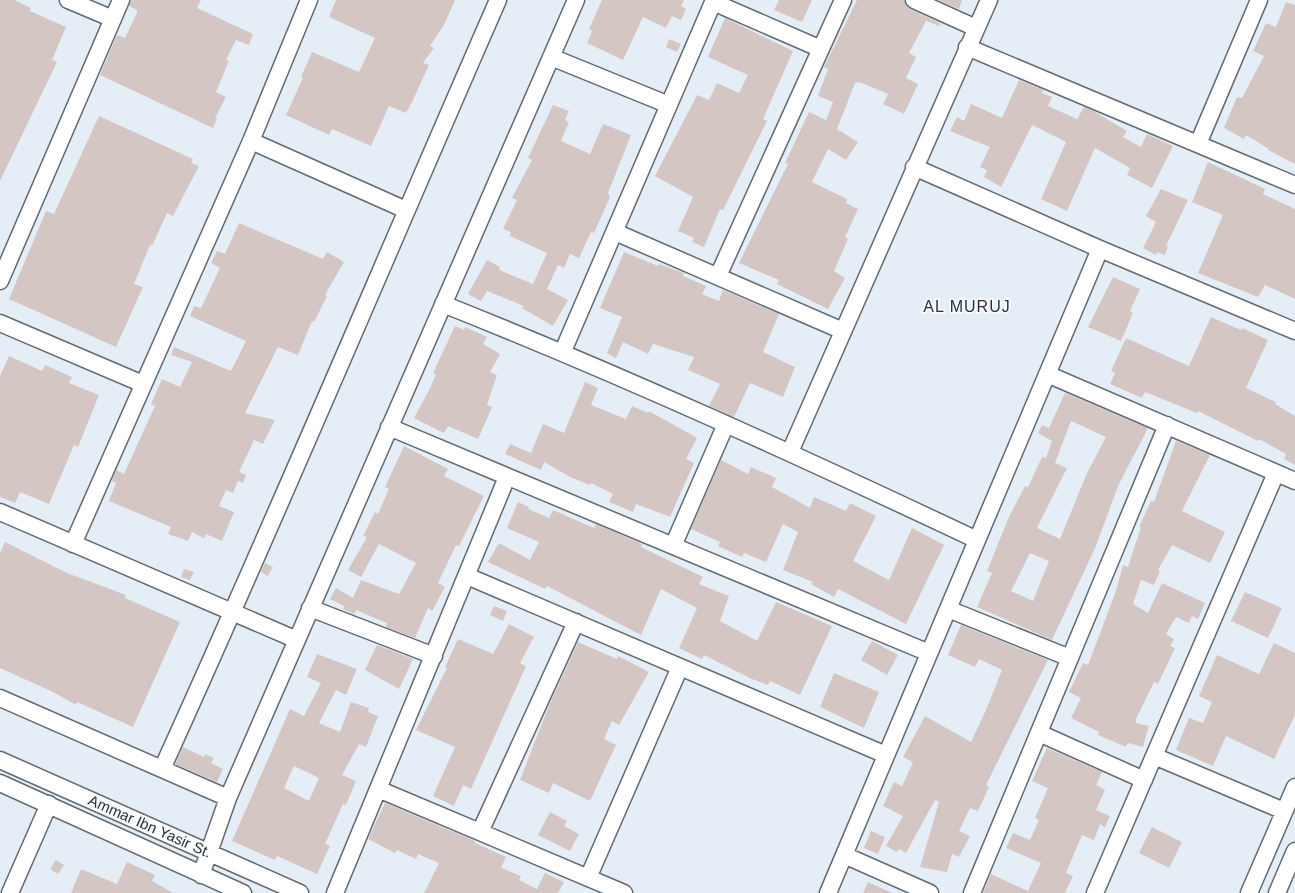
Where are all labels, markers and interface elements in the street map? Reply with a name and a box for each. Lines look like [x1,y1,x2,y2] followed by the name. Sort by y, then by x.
[923,298,1011,315] district label: AL MURUJ
[86,791,214,861] street label: Ammar Ibn Yasir St.

